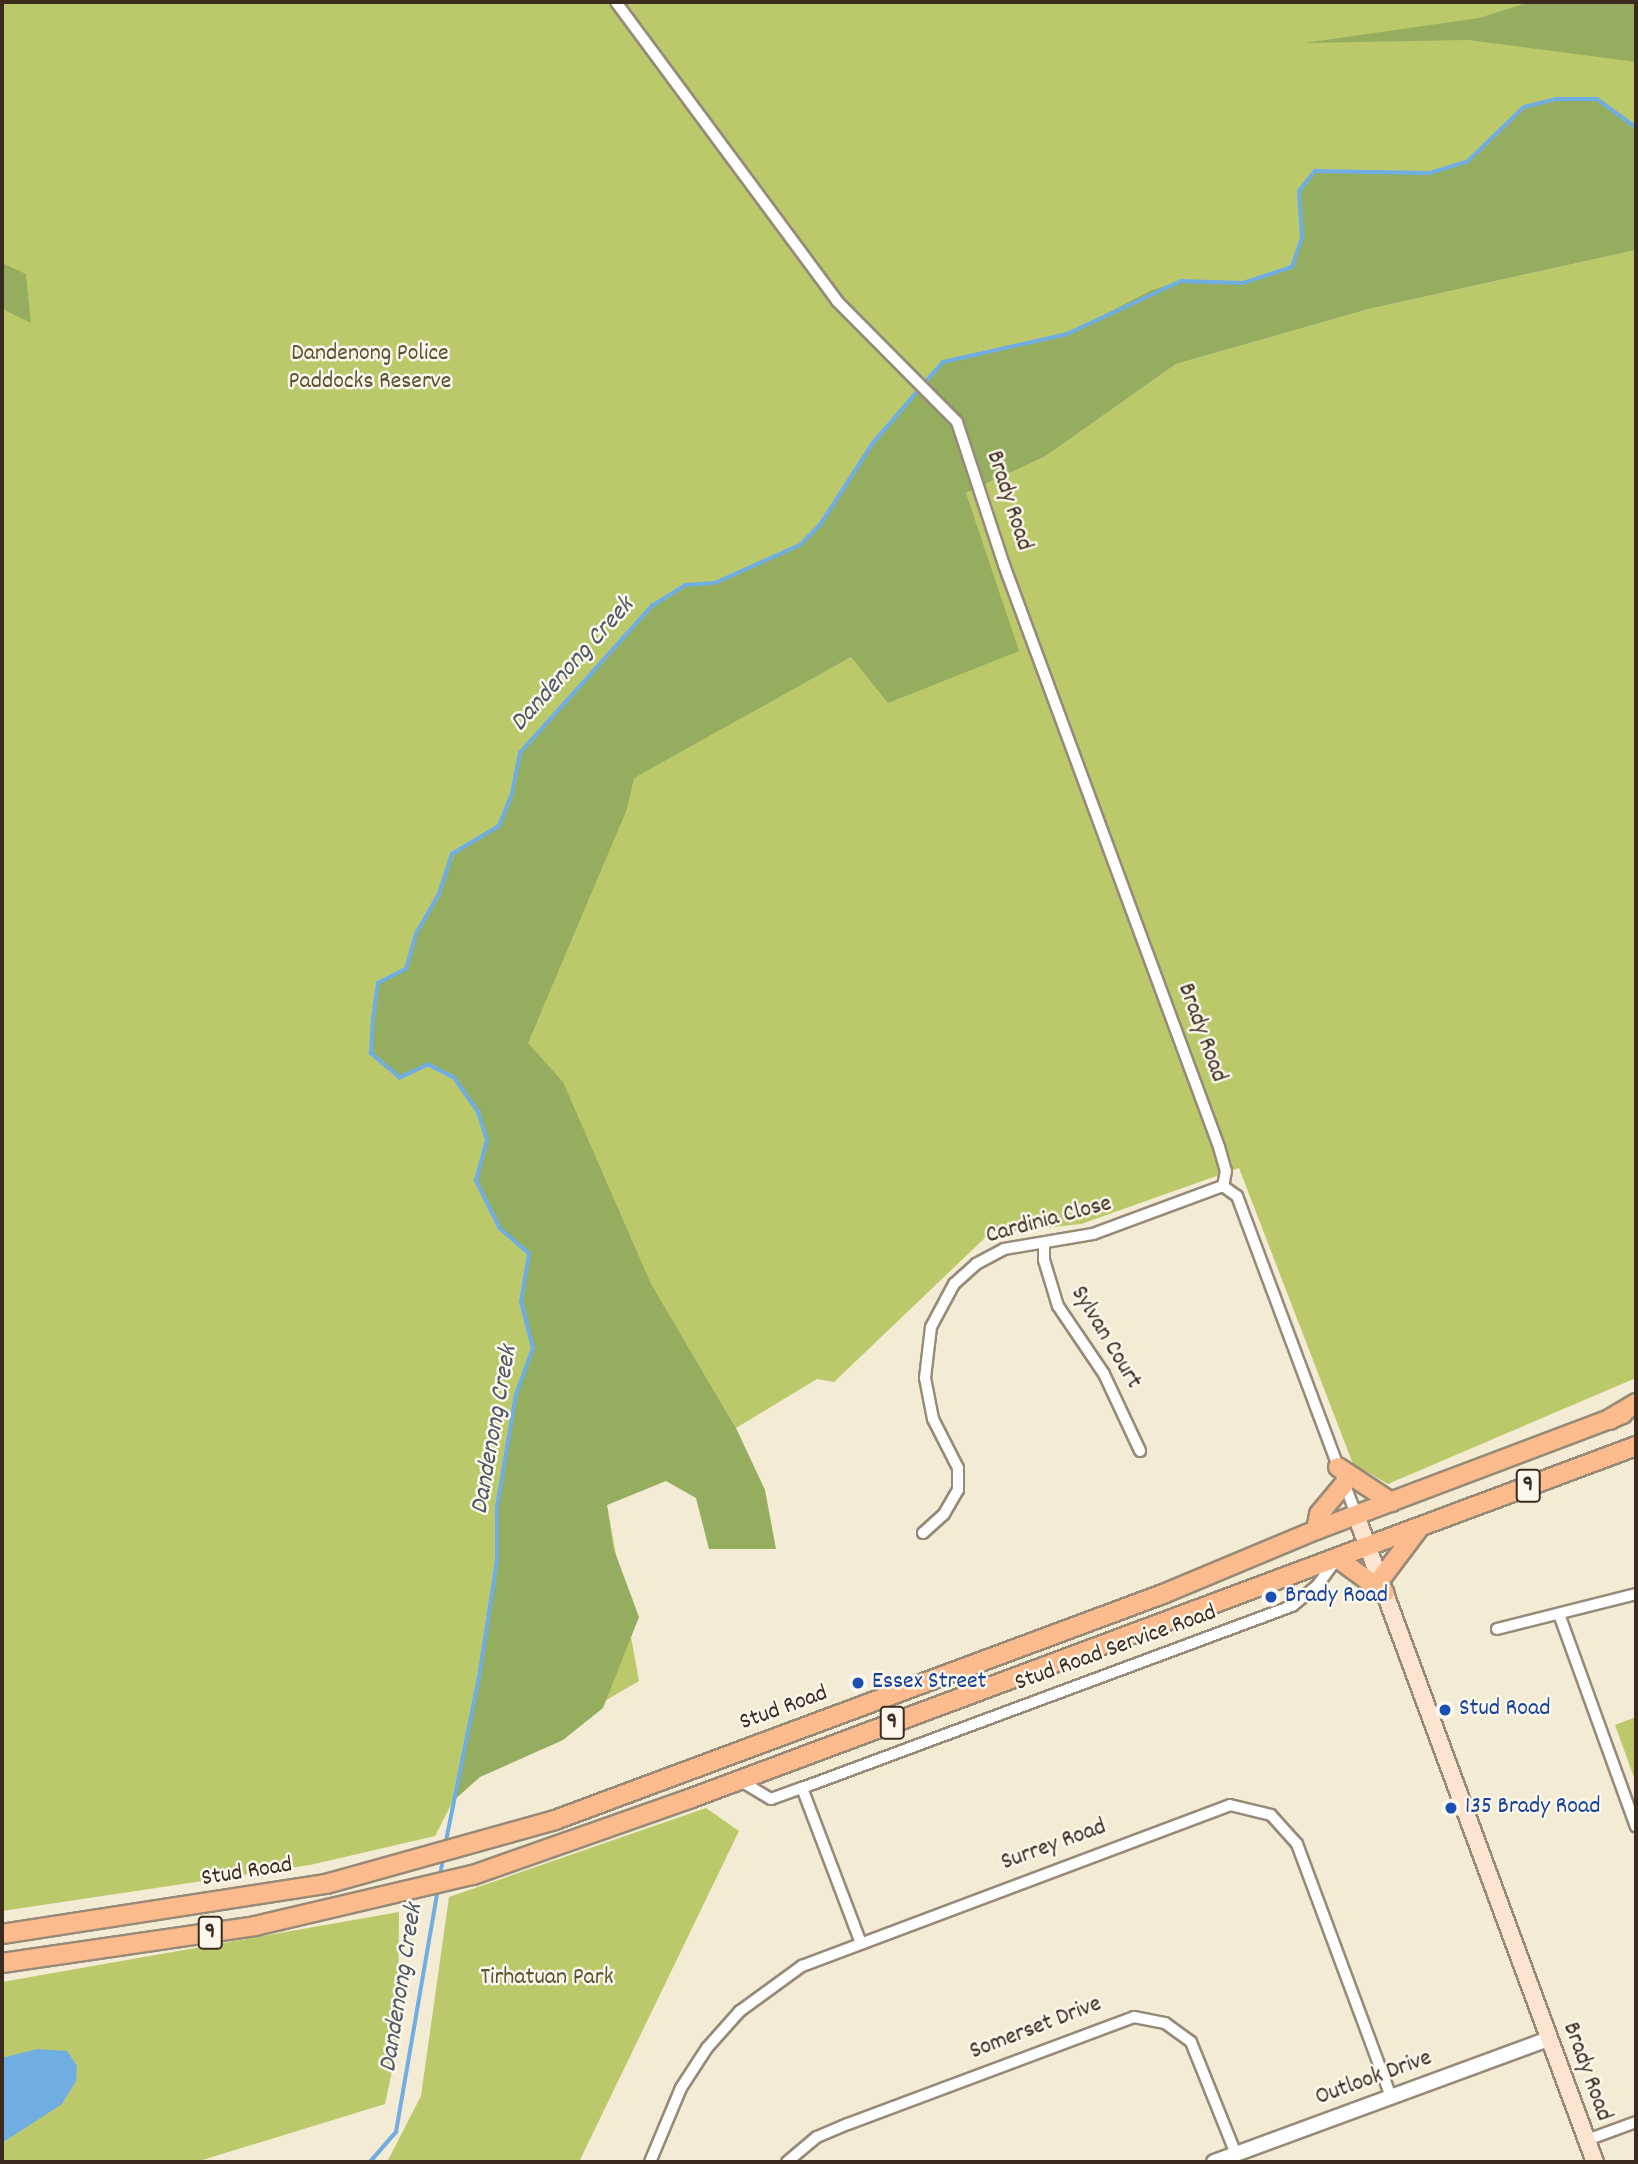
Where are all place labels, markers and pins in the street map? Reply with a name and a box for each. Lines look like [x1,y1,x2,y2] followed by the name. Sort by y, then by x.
[1285,1583,1388,1611] place label: Brady Road
[1263,1589,1279,1605] marker: Brady Road
[872,1669,986,1697] place label: Essex Street
[850,1675,866,1691] marker: Essex Street
[1459,1696,1550,1724] place label: Stud Road
[1437,1702,1453,1718] marker: Stud Road
[1465,1794,1600,1822] place label: 135 Brady Road
[1443,1800,1459,1816] marker: 135 Brady Road

